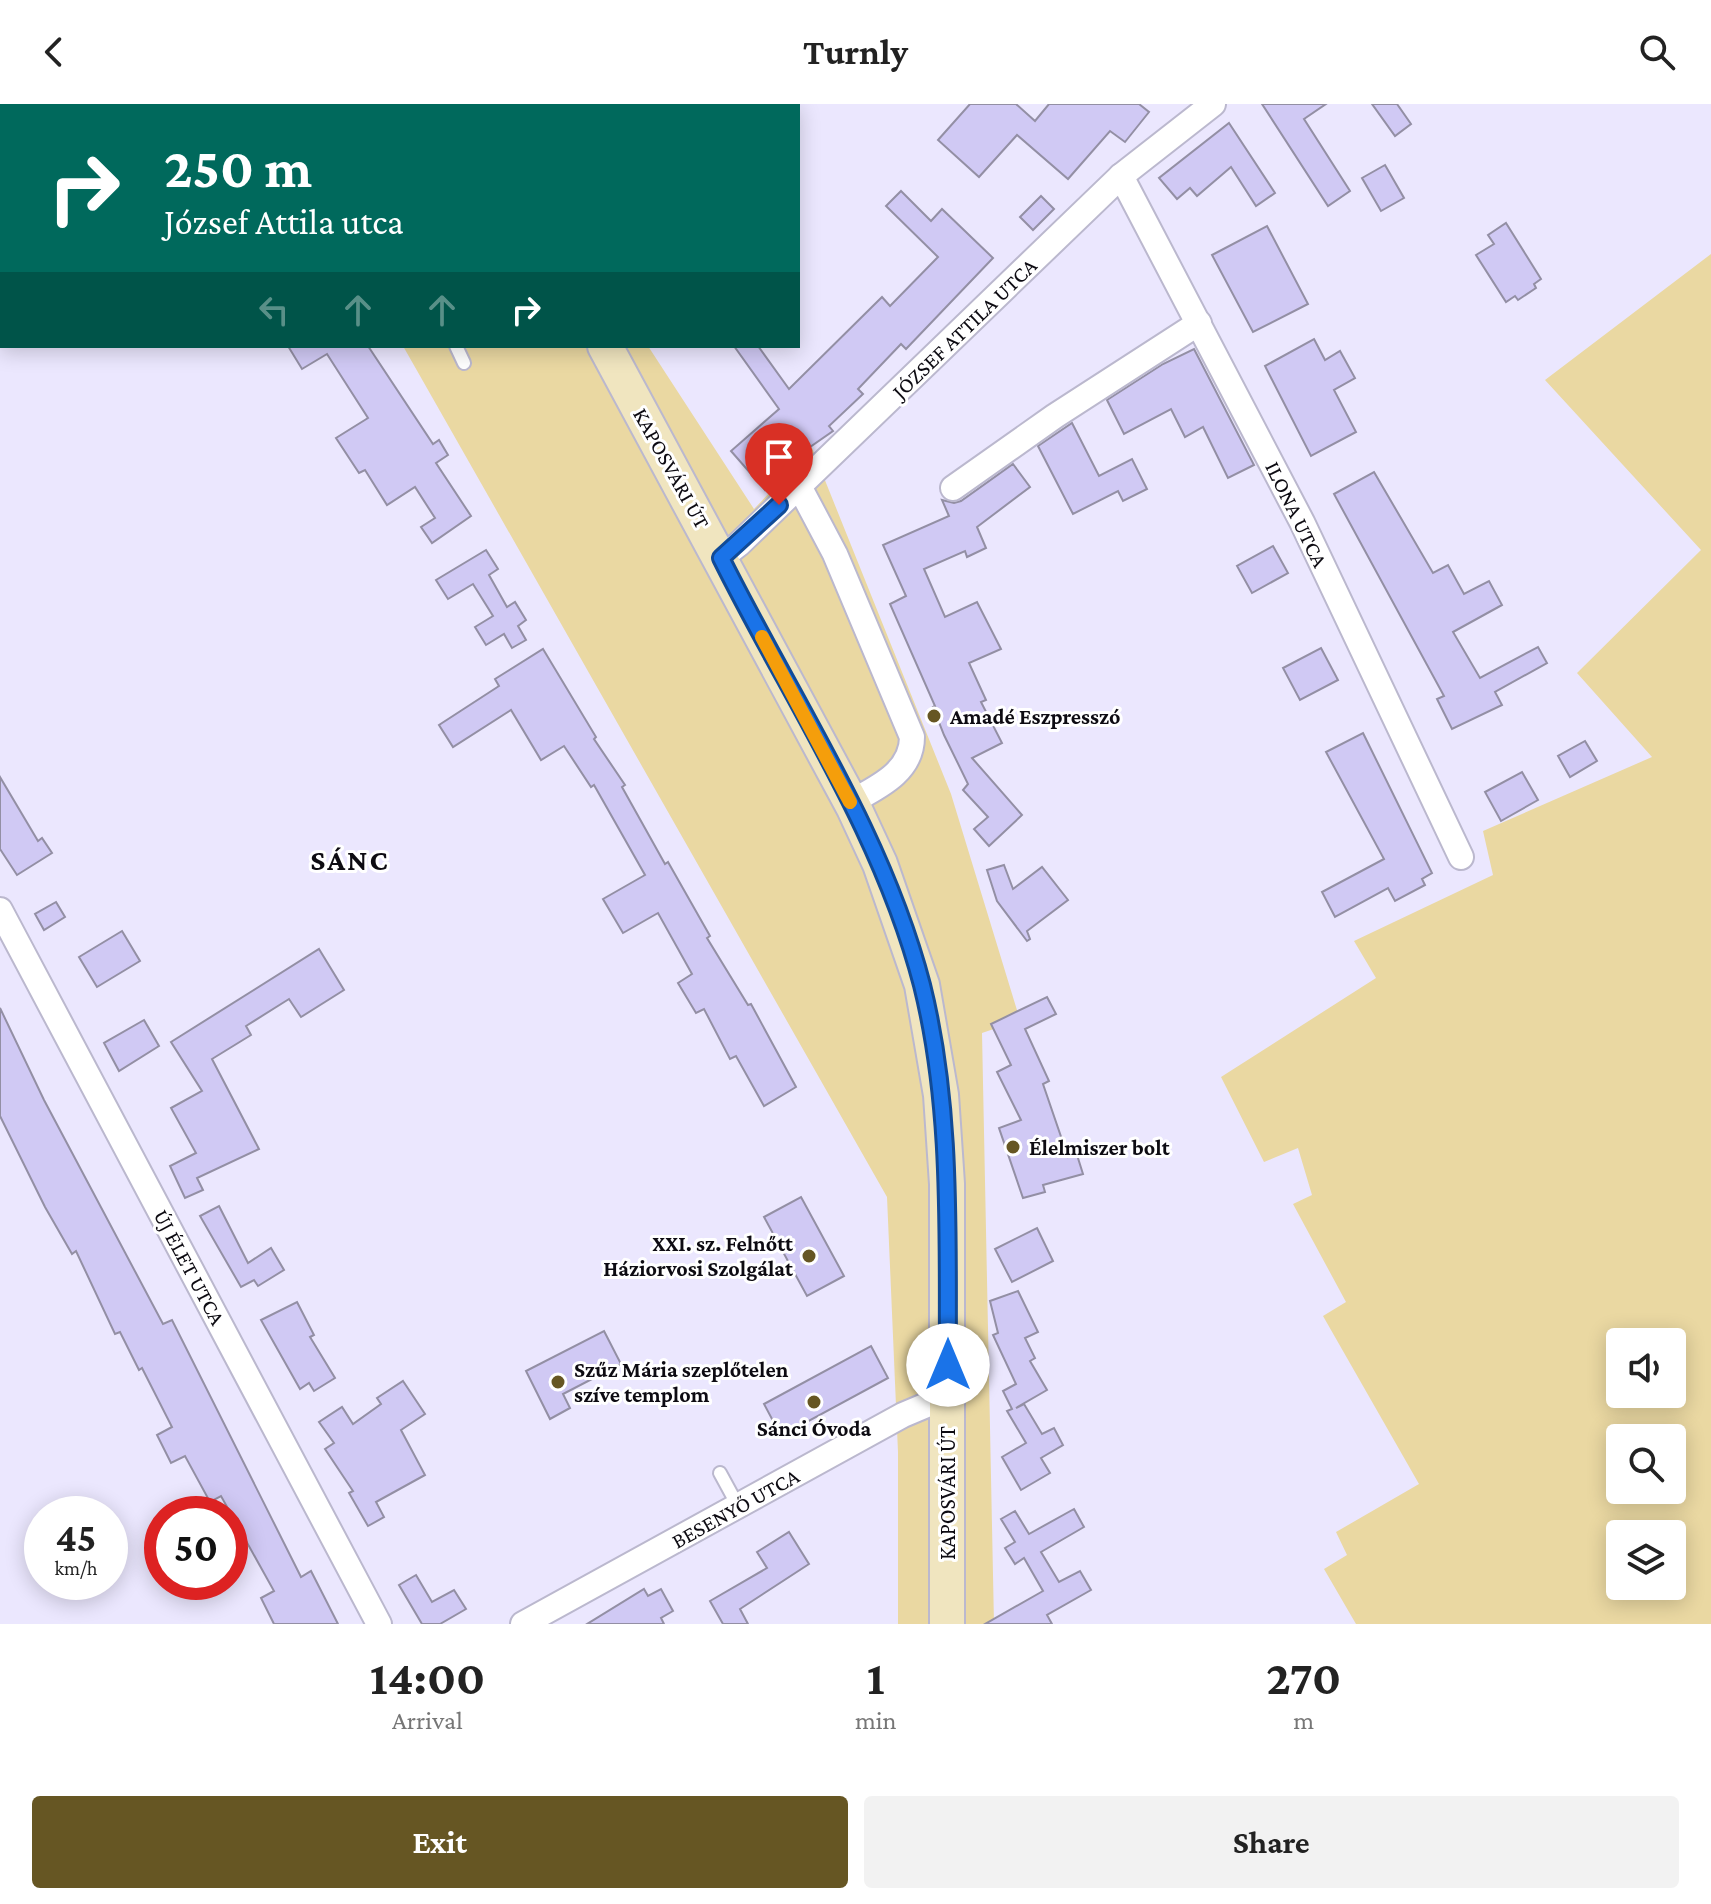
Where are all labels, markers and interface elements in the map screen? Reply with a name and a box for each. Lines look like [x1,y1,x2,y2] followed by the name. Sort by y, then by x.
[32,30,76,74] icon: back
[1635,30,1679,74] icon: search
[803,32,908,72] text: Turnly
[32,136,136,240] icon: right
[164,137,312,199] text: 250 m
[164,202,404,242] text: József Attila utca
[885,253,1042,405] street label: JÓZSEF ATTILA UTCA
[252,288,296,332] icon: left
[336,288,380,332] icon: ahead
[420,288,464,332] icon: ahead
[504,288,548,332] icon: right
[628,404,715,533] street label: KAPOSVÁRI ÚT
[745,423,813,505] pin
[757,435,801,479] icon: arrive
[1260,457,1333,572] street label: ILONA UTCA
[949,704,1121,729] place label: Amadé Eszpresszó
[925,707,943,725] marker: Amadé Eszpresszó
[310,843,390,876] district label: SÁNC
[1029,1135,1171,1160] place label: Élelmiszer bolt
[1004,1138,1022,1156] marker: Élelmiszer bolt
[149,1205,231,1330] street label: ÚJ ÉLET UTCA
[603,1231,794,1281] place label: XXI. sz. Felnőtt Háziorvosi Szolgálat
[800,1247,818,1265] marker: XXI. sz. Felnőtt Háziorvosi Szolgálat
[906,1323,990,1407] position arrow
[1606,1328,1686,1600] map controls
[1606,1328,1686,1408] button: sound
[574,1357,789,1407] place label: Szűz Mária szeplőtelen szíve templom
[549,1373,567,1391] marker: Szűz Mária szeplőtelen szíve templom
[805,1393,823,1411] marker: Sánci Óvoda
[757,1416,872,1441] place label: Sánci Óvoda
[1606,1424,1686,1504] button: search
[935,1426,960,1560] street label: KAPOSVÁRI ÚT
[667,1463,804,1554] street label: BESENYŐ UTCA
[144,1496,248,1600] speed limit sign: 50
[56,1515,96,1560] text: 45
[1606,1520,1686,1600] button: layers
[54,1557,98,1579] text: km/h
[370,1651,485,1704] text: 14:00
[867,1651,885,1704] text: 1
[1266,1651,1341,1704] text: 270
[392,1706,463,1735] text: Arrival
[855,1706,897,1735] text: min
[1293,1706,1314,1735] text: m
[32,1796,848,1888] button: Exit
[864,1796,1679,1888] button: Share

